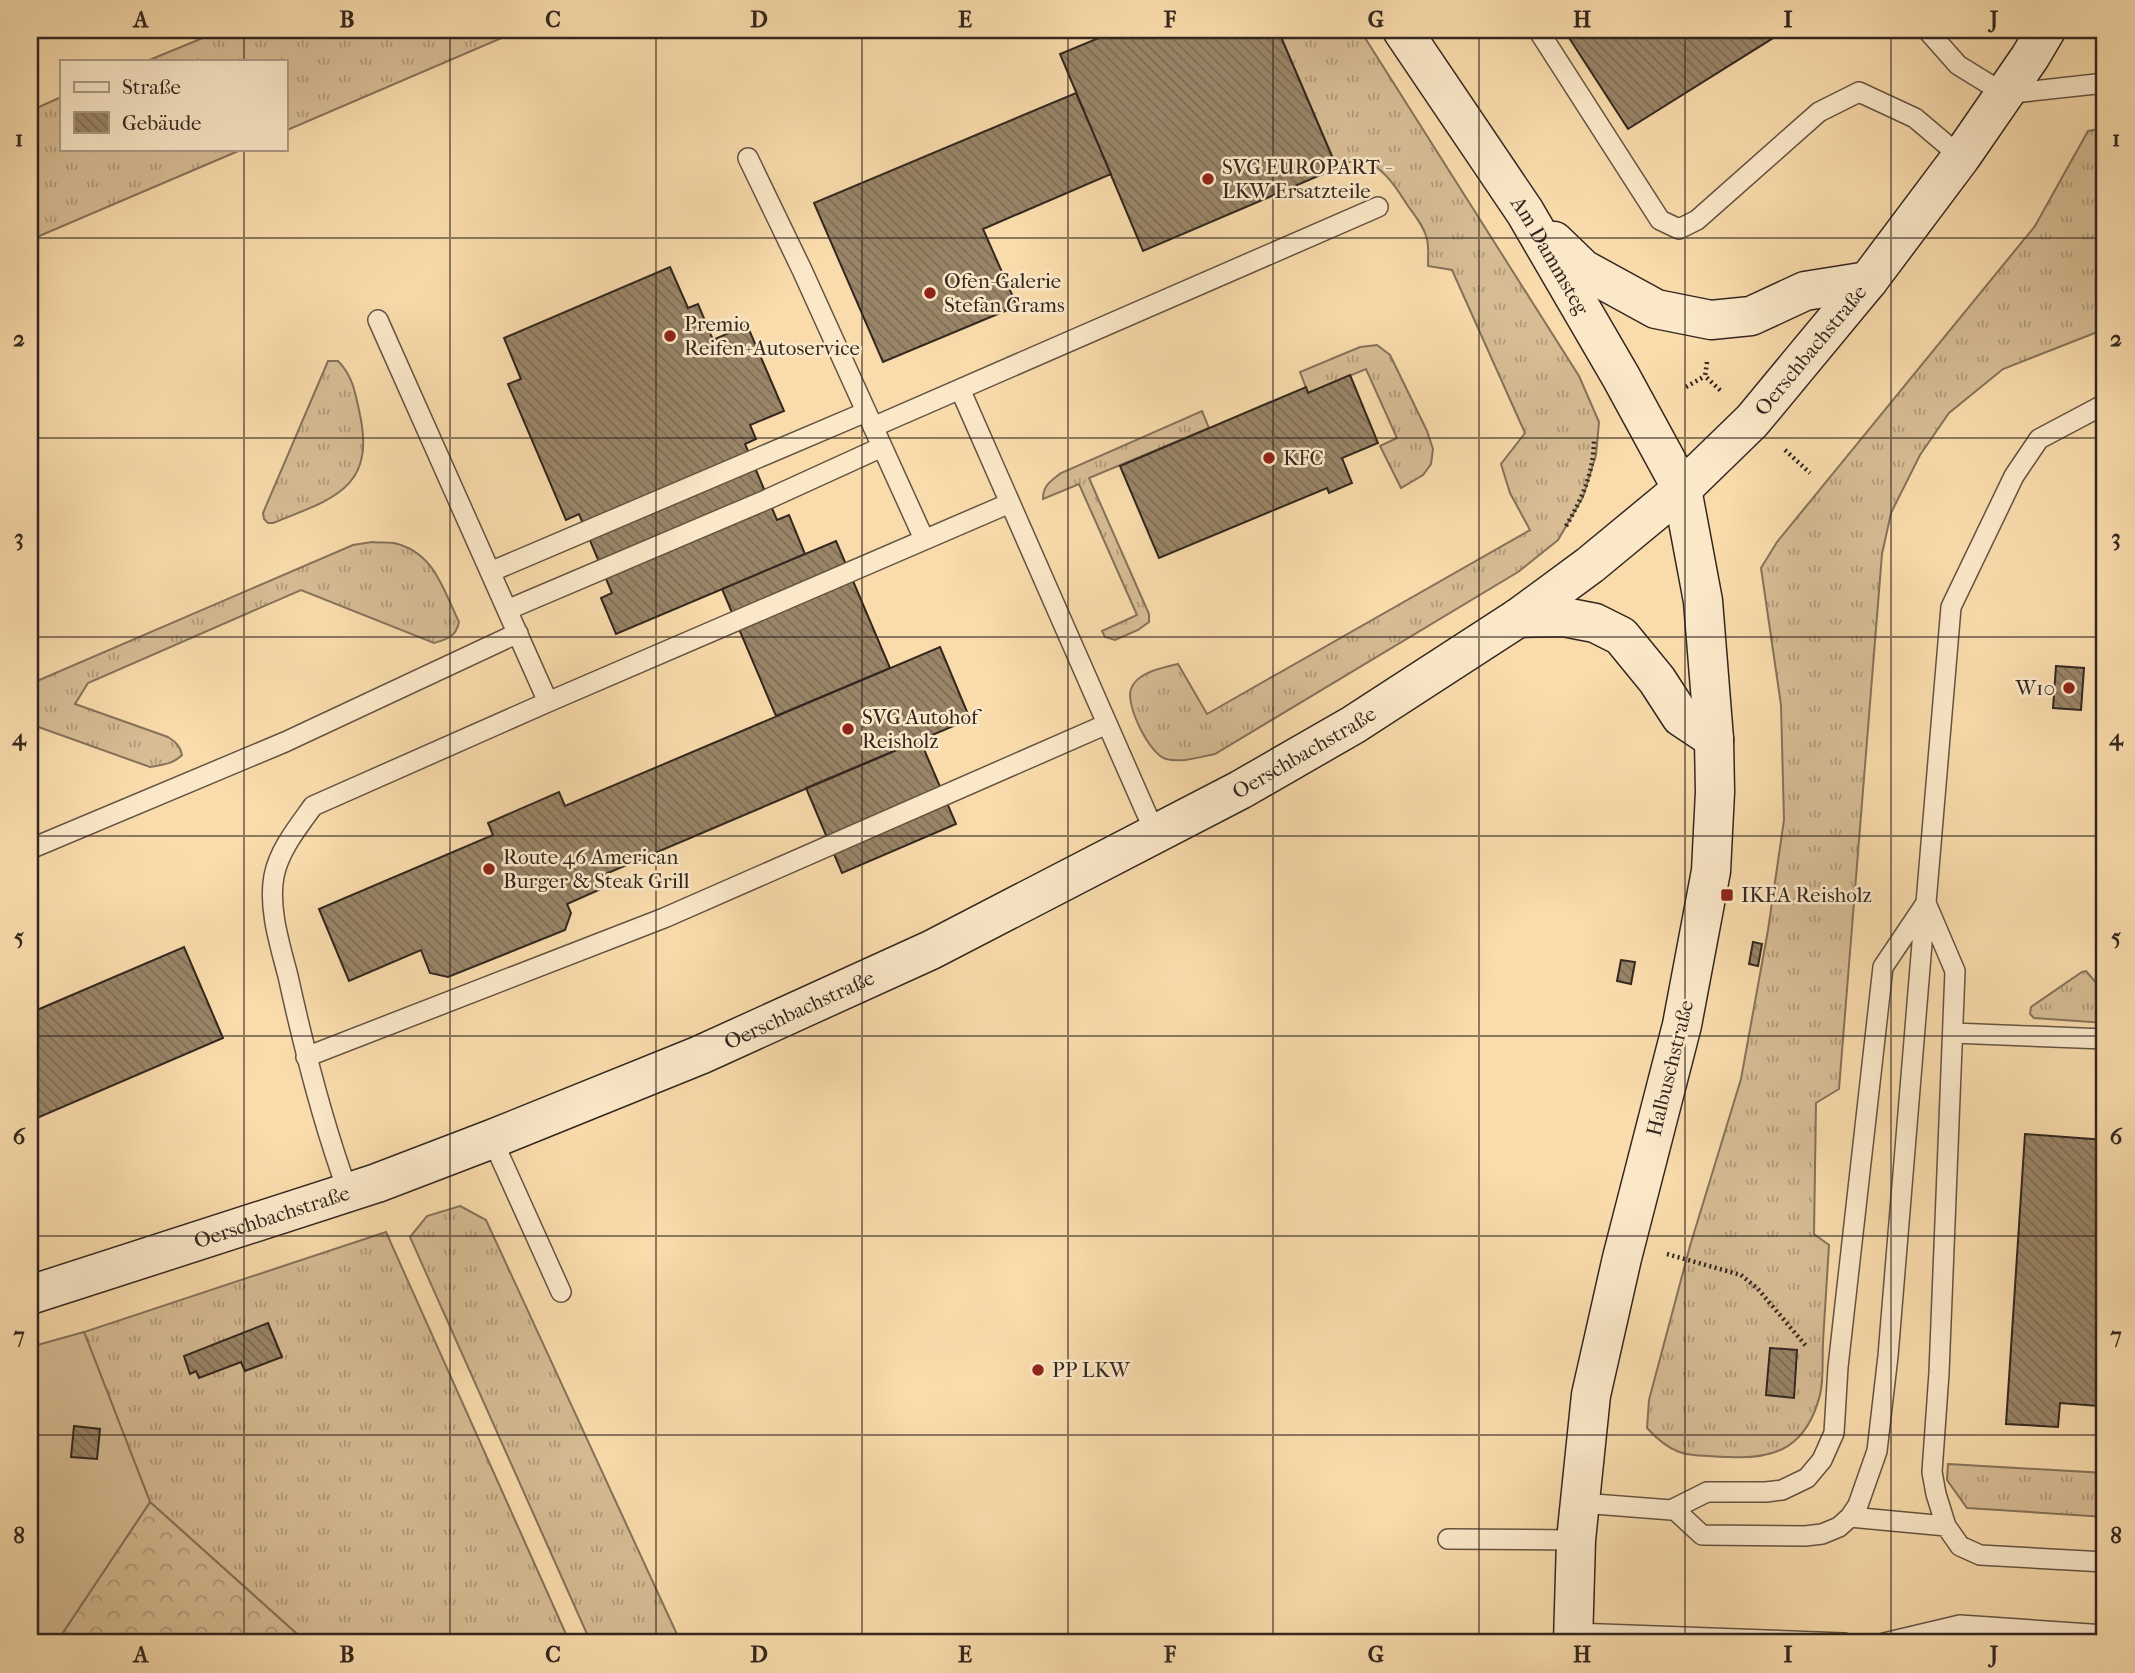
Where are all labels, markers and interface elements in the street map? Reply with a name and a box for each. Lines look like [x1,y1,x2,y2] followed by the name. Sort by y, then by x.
[132,6,150,33] text: A
[340,6,355,33] text: B
[545,6,561,33] text: C
[750,6,768,33] text: D
[958,6,972,33] text: E
[1163,6,1177,33] text: F
[1368,6,1384,33] text: G
[1573,6,1591,33] text: H
[1784,6,1793,33] text: I
[1988,6,1999,33] text: J
[60,60,287,150] legend
[122,75,181,99] text: Straße
[122,111,202,135] text: Gebäude
[15,125,23,152] text: 1
[2112,125,2120,152] text: 1
[1222,155,1392,203] place label: SVG EUROPART - LKW Ersatzteile
[1200,171,1216,187] marker: SVG EUROPART - LKW Ersatzteile
[1505,191,1595,320] street label: Am Dammsteg
[944,269,1065,317] place label: Ofen-Galerie Stefan Grams
[1750,280,1872,420] street label: Oerschbachstraße
[922,285,938,301] marker: Ofen-Galerie Stefan Grams
[684,312,860,360] place label: Premio Reifen+Autoservice
[13,325,25,352] text: 2
[2110,325,2122,352] text: 2
[662,328,678,344] marker: Premio Reifen+Autoservice
[1283,446,1324,470] place label: KFC
[1261,450,1277,466] marker: KFC
[14,524,24,551] text: 3
[2111,524,2121,551] text: 3
[2014,676,2055,700] place label: W10
[2061,680,2077,696] marker: W10
[1228,701,1380,804] street label: Oerschbachstraße
[862,705,982,753] place label: SVG Autohof Reisholz
[840,721,856,737] marker: SVG Autohof Reisholz
[11,724,27,751] text: 4
[2108,724,2124,751] text: 4
[503,845,690,893] place label: Route 46 American Burger & Steak Grill
[481,861,497,877] marker: Route 46 American Burger & Steak Grill
[1741,883,1872,907] place label: IKEA Reisholz
[1719,887,1735,903] marker: IKEA Reisholz
[14,923,24,950] text: 5
[2111,923,2121,950] text: 5
[720,965,878,1054] street label: Oerschbachstraße
[1642,998,1698,1138] street label: Halbuschstraße
[13,1123,26,1150] text: 6
[2110,1123,2123,1150] text: 6
[191,1181,353,1253] street label: Oerschbachstraße
[12,1322,25,1349] text: 7
[2109,1322,2122,1349] text: 7
[1052,1358,1131,1382] place label: PP LKW
[1030,1362,1046,1378] marker: PP LKW
[13,1522,25,1549] text: 8
[2110,1522,2122,1549] text: 8
[132,1641,150,1668] text: A
[340,1641,355,1668] text: B
[545,1641,561,1668] text: C
[750,1641,768,1668] text: D
[958,1641,972,1668] text: E
[1163,1641,1177,1668] text: F
[1368,1641,1384,1668] text: G
[1573,1641,1591,1668] text: H
[1784,1641,1793,1668] text: I
[1988,1641,1999,1668] text: J

